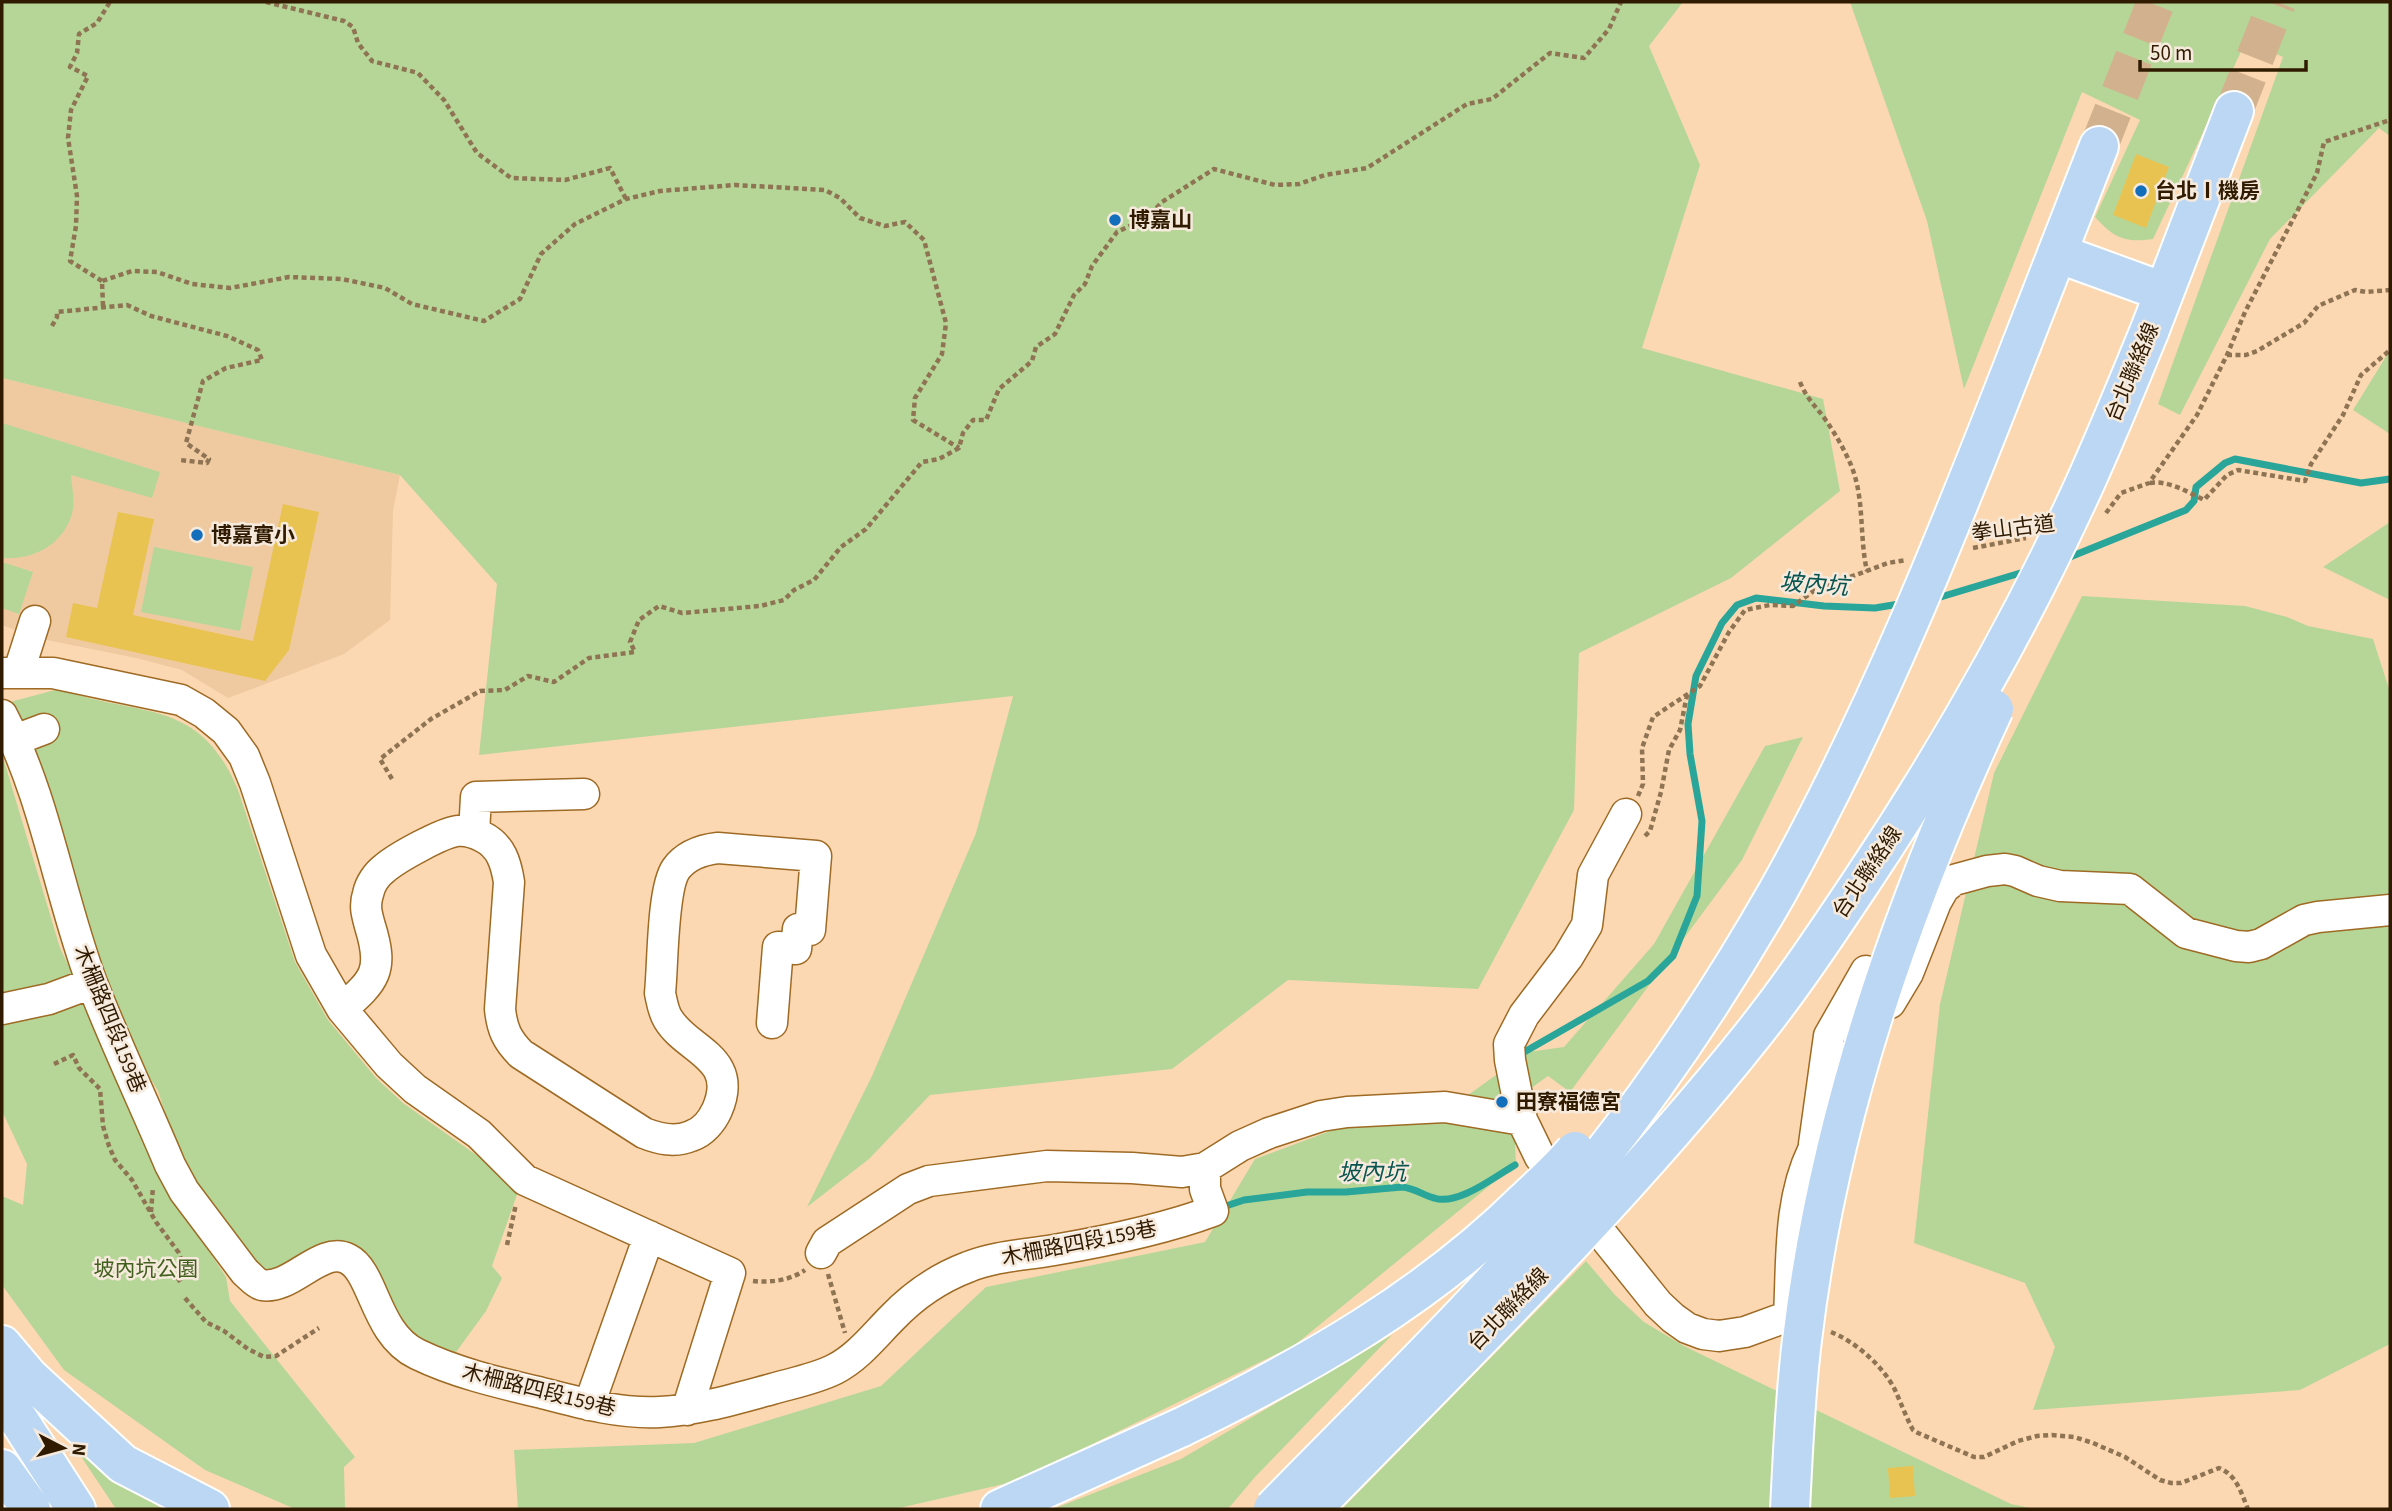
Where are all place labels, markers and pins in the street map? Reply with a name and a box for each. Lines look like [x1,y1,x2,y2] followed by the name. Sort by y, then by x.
[2155,176,2260,206] place label: 台北Ⅰ機房
[2133,183,2149,199] marker: 台北Ⅰ機房
[1129,205,1192,235] place label: 博嘉山
[1107,212,1123,228] marker: 博嘉山
[211,520,295,550] place label: 博嘉實小
[189,527,205,543] marker: 博嘉實小
[1516,1087,1621,1117] place label: 田寮福德宮
[1494,1094,1510,1110] marker: 田寮福德宮

